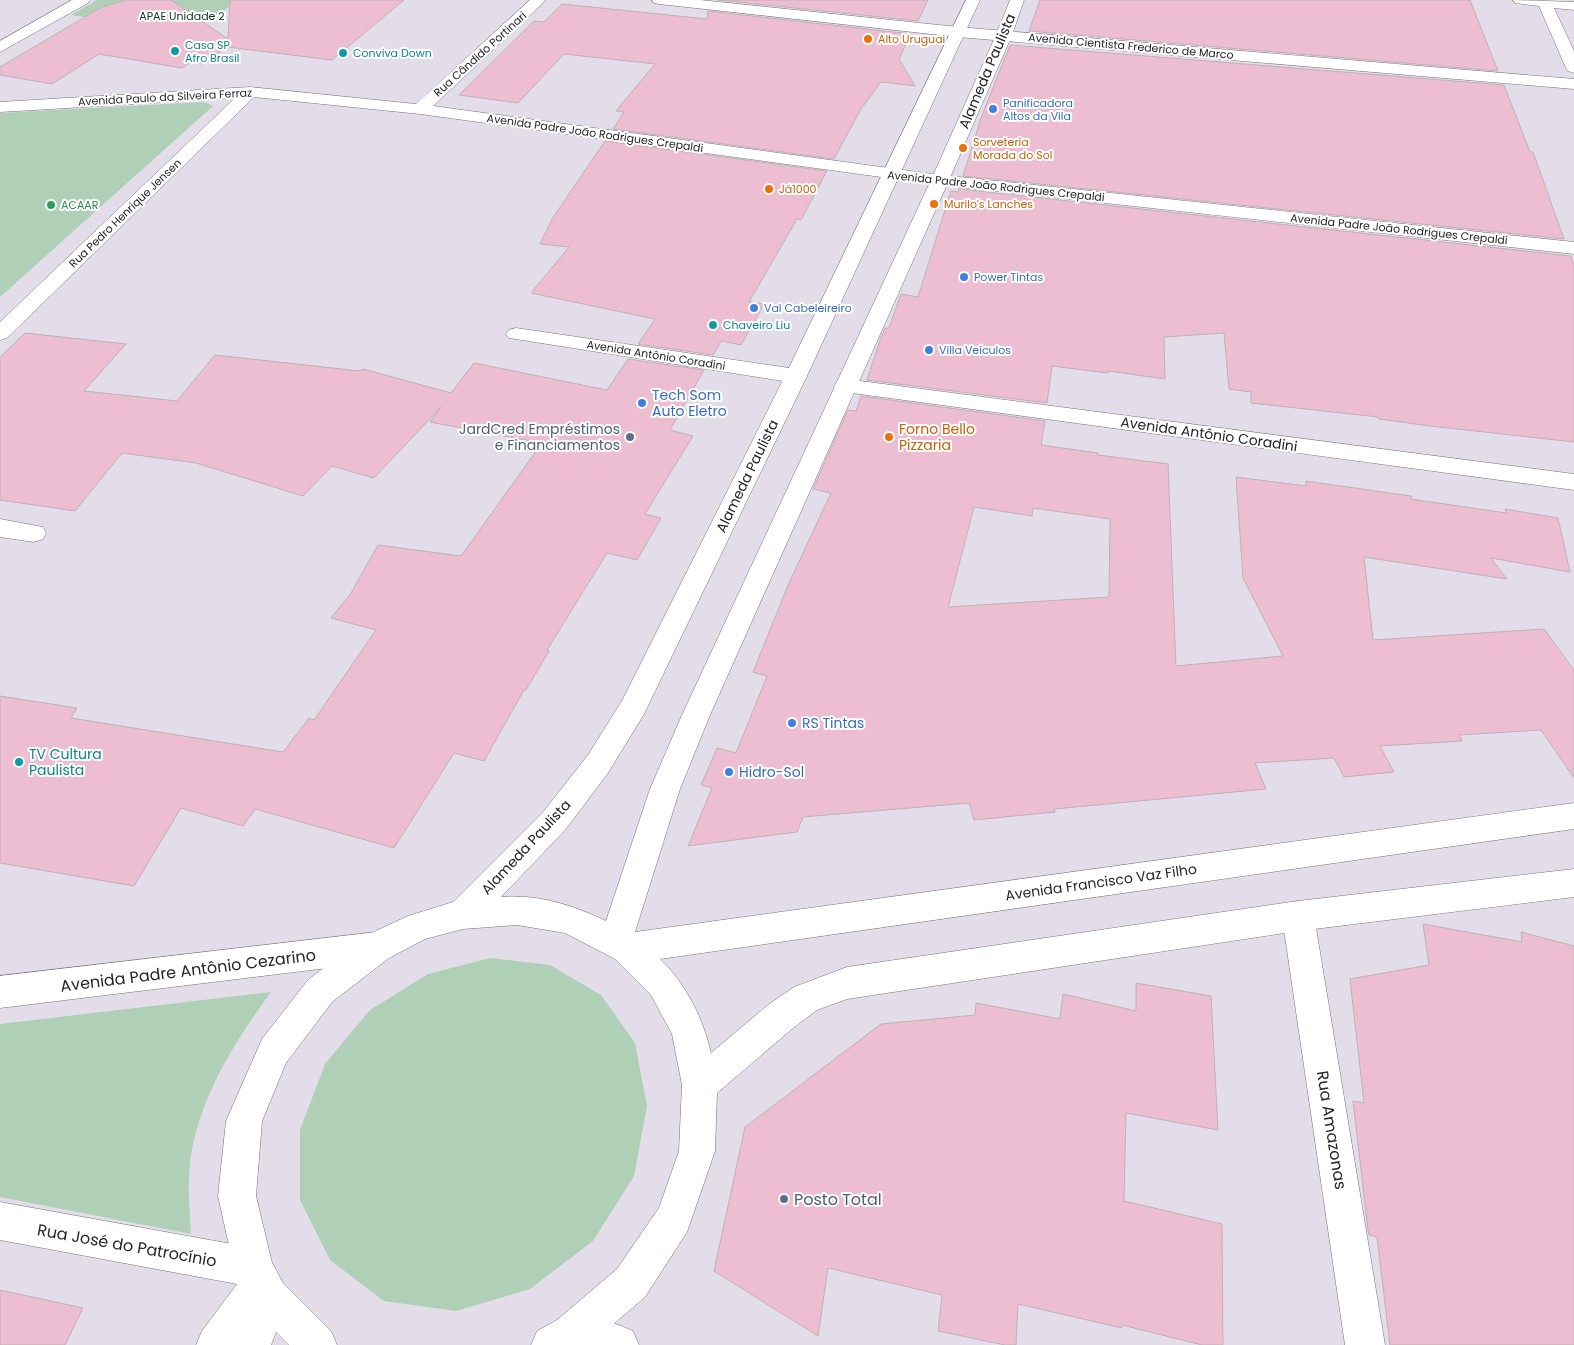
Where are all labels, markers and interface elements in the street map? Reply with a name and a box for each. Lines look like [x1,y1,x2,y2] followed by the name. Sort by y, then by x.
[139,8,225,24] park label: APAE Unidade 2
[430,8,530,100] street label: Rua Cândido Portinari
[954,10,1020,132] street label: Alameda Paulista
[1028,29,1234,63] street label: Avenida Cientista Frederico de Marco
[878,31,946,47] place label: Alto Uruguai
[862,33,874,45] marker: Alto Uruguai
[185,37,240,66] place label: Casa SP Afro Brasil
[169,45,181,57] marker: Casa SP Afro Brasil
[353,45,432,61] place label: Conviva Down
[337,47,349,59] marker: Conviva Down
[78,84,252,110] street label: Avenida Paulo da Silveira Ferraz
[1003,95,1073,124] place label: Panificadora Altos da Vila
[987,103,999,115] marker: Panificadora Altos da Vila
[486,110,705,156] street label: Avenida Padre João Rodrigues Crepaldi
[973,134,1052,163] place label: Sorveteria Morada do Sol
[957,142,969,154] marker: Sorveteria Morada do Sol
[65,155,185,271] street label: Rua Pedro Henrique Jensen
[887,167,1106,205] street label: Avenida Padre João Rodrigues Crepaldi
[779,181,817,197] place label: Já1000
[763,183,775,195] marker: Já1000
[944,196,1033,212] place label: Murilo's Lanches
[61,197,99,213] place label: ACAAR
[928,198,940,210] marker: Murilo's Lanches
[45,199,57,211] marker: ACAAR
[1290,210,1509,248] street label: Avenida Padre João Rodrigues Crepaldi
[974,269,1043,285] place label: Power Tintas
[958,271,970,283] marker: Power Tintas
[764,300,852,316] place label: Val Cabeleireiro
[748,302,760,314] marker: Val Cabeleireiro
[723,317,790,333] place label: Chaveiro Liu
[707,319,719,331] marker: Chaveiro Liu
[586,336,727,374] street label: Avenida Antônio Coradini
[939,342,1011,358] place label: Villa Veículos
[923,344,935,356] marker: Villa Veículos
[652,385,727,421] place label: Tech Som Auto Eletro
[636,397,648,409] marker: Tech Som Auto Eletro
[1119,412,1299,456] street label: Avenida Antônio Coradini
[711,416,783,536] street label: Alameda Paulista
[459,419,620,455] place label: JardCred Empréstimos e Financiamentos
[899,419,975,455] place label: Forno Bello Pizzaria
[624,431,636,443] marker: JardCred Empréstimos e Financiamentos
[883,431,895,443] marker: Forno Bello Pizzaria
[802,713,864,733] place label: RS Tintas
[786,717,798,729] marker: RS Tintas
[29,744,102,780] place label: TV Cultura Paulista
[13,756,25,768] marker: TV Cultura Paulista
[739,762,804,782] place label: Hidro-Sol
[723,766,735,778] marker: Hidro-Sol
[477,795,575,899] street label: Alameda Paulista
[1004,859,1198,905] street label: Avenida Francisco Vaz Filho
[59,943,317,998] street label: Avenida Padre Antônio Cezarino
[1311,1069,1352,1191] street label: Rua Amazonas
[794,1188,882,1211] place label: Posto Total
[778,1193,790,1205] marker: Posto Total
[35,1218,218,1273] street label: Rua José do Patrocínio

